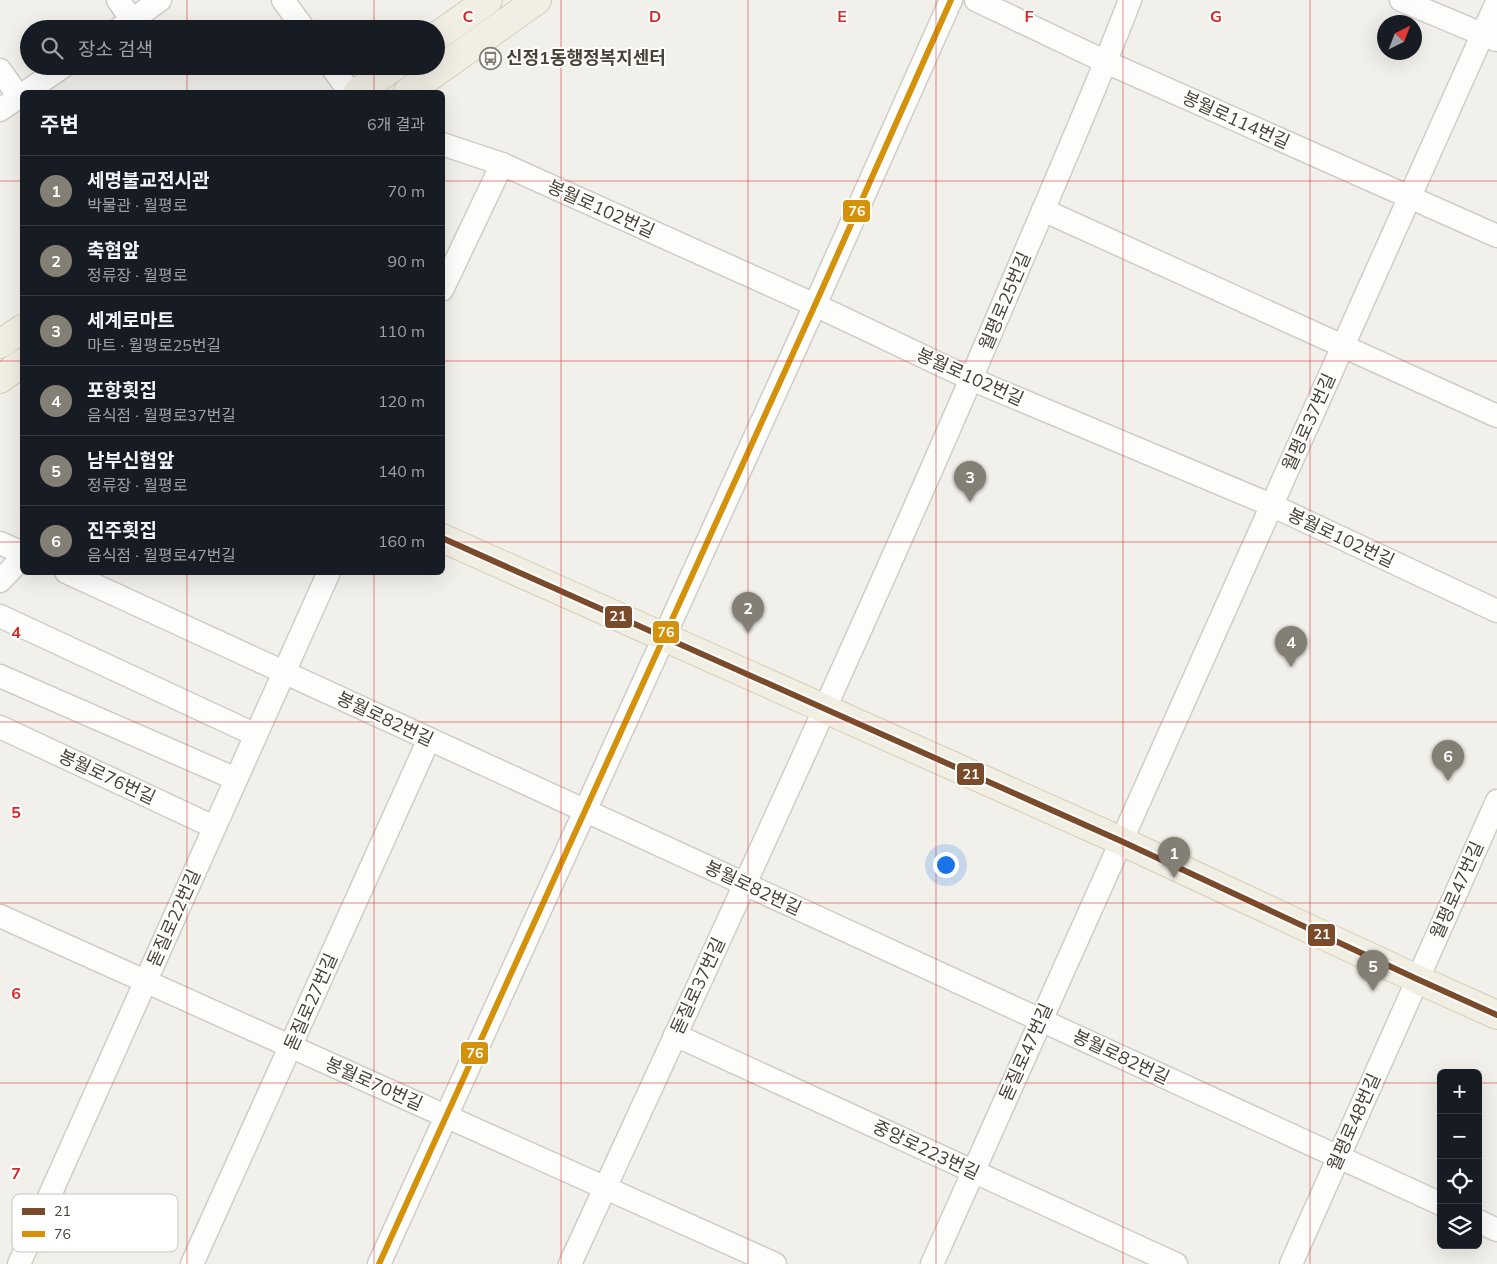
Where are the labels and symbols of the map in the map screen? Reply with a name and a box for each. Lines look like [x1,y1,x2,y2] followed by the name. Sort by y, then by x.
[463,6,474,26] text: C
[649,6,661,26] text: D
[837,6,847,26] text: E
[1024,6,1034,26] text: F
[1210,6,1222,26] text: G
[1377,15,1422,60] north arrow
[478,46,502,70] bus stop icon: 신정1동행정복지센터
[506,46,666,69] place label: 신정1동행정복지센터
[1179,86,1294,153] street label: 봉월로114번길
[544,175,659,242] street label: 봉월로102번길
[842,199,871,223] line badge: 76
[849,202,865,220] text: 76
[974,248,1036,353] street label: 월평로25번길
[913,343,1028,410] street label: 봉월로102번길
[1277,369,1340,474] street label: 월평로37번길
[954,461,986,502] pin: 3
[1284,503,1398,572] street label: 봉월로102번길
[732,592,764,633] pin: 2
[604,605,633,629] line badge: 21
[610,607,626,625] text: 21
[652,620,680,644] line badge: 76
[11,622,21,642] text: 4
[658,623,674,641] text: 76
[1275,626,1307,667] pin: 4
[333,686,437,751] street label: 봉월로82번길
[1432,740,1464,781] pin: 6
[55,744,159,809] street label: 봉월로76번길
[956,762,985,786] line badge: 21
[963,765,979,783] text: 21
[11,802,21,822] text: 5
[1158,837,1190,878] pin: 1
[1425,837,1488,942] street label: 월평로47번길
[933,852,959,878] your location
[701,855,805,920] street label: 봉월로82번길
[142,865,205,970] street label: 돋질로22번길
[1307,923,1336,947] line badge: 21
[1314,925,1330,943] text: 21
[665,934,730,1038] street label: 돋질로37번길
[279,949,342,1054] street label: 돋질로27번길
[1357,950,1389,991] pin: 5
[11,983,21,1003] text: 6
[994,999,1057,1104] street label: 돋질로47번길
[1069,1024,1173,1089] street label: 봉월로82번길
[460,1041,489,1065] line badge: 76
[467,1044,483,1062] text: 76
[322,1052,427,1115] street label: 봉월로70번길
[1322,1069,1385,1174] street label: 월평로48번길
[869,1115,983,1184] street label: 중앙로223번길
[11,1163,21,1183] text: 7
[12,1194,178,1252] legend
[54,1202,71,1220] text: 21
[54,1225,71,1243] text: 76

